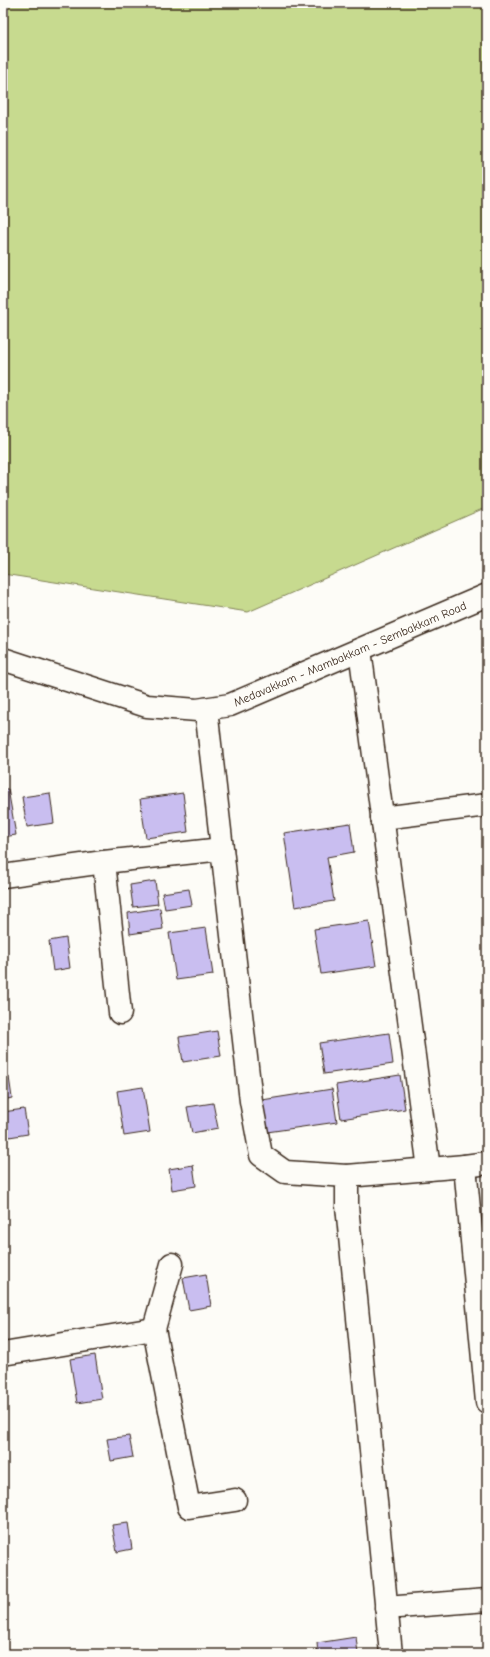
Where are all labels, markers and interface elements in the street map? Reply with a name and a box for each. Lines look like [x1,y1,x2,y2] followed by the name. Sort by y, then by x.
[231,598,469,710] street label: Medavakkam - Mambakkam - Sembakkam Road

